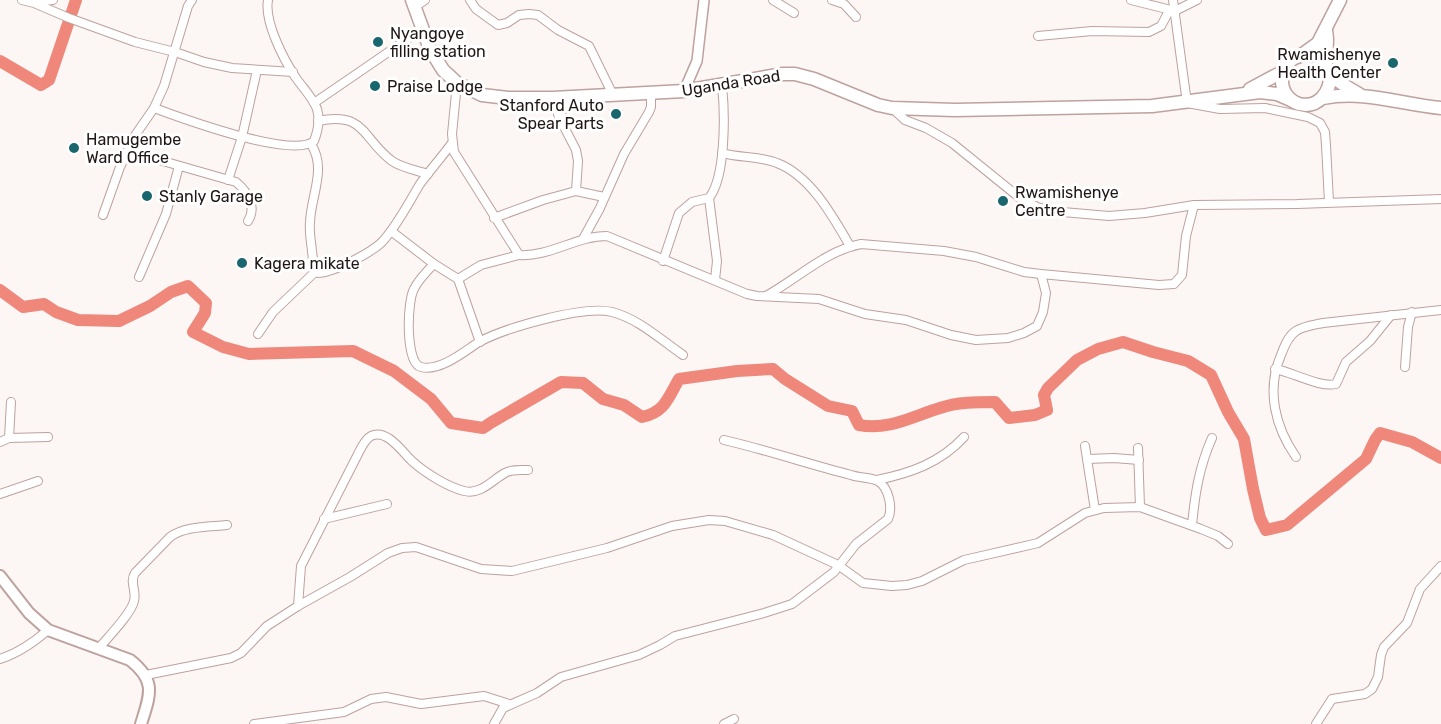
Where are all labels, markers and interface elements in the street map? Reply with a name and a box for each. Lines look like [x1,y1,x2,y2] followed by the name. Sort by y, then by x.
[390,24,486,61] place label: Nyangoye filling station
[371,35,385,49] marker: Nyangoye filling station
[1277,45,1381,82] place label: Rwamishenye Health Center
[1386,56,1400,70] marker: Rwamishenye Health Center
[680,66,782,100] street label: Uganda Road
[387,77,483,96] place label: Praise Lodge
[368,79,382,93] marker: Praise Lodge
[500,96,604,133] place label: Stanford Auto Spear Parts
[609,107,623,121] marker: Stanford Auto Spear Parts
[86,130,181,167] place label: Hamugembe Ward Office
[67,141,81,155] marker: Hamugembe Ward Office
[1015,183,1119,220] place label: Rwamishenye Centre
[159,187,263,206] place label: Stanly Garage
[140,189,154,203] marker: Stanly Garage
[996,194,1010,208] marker: Rwamishenye Centre
[254,254,360,273] place label: Kagera mikate
[235,256,249,270] marker: Kagera mikate

